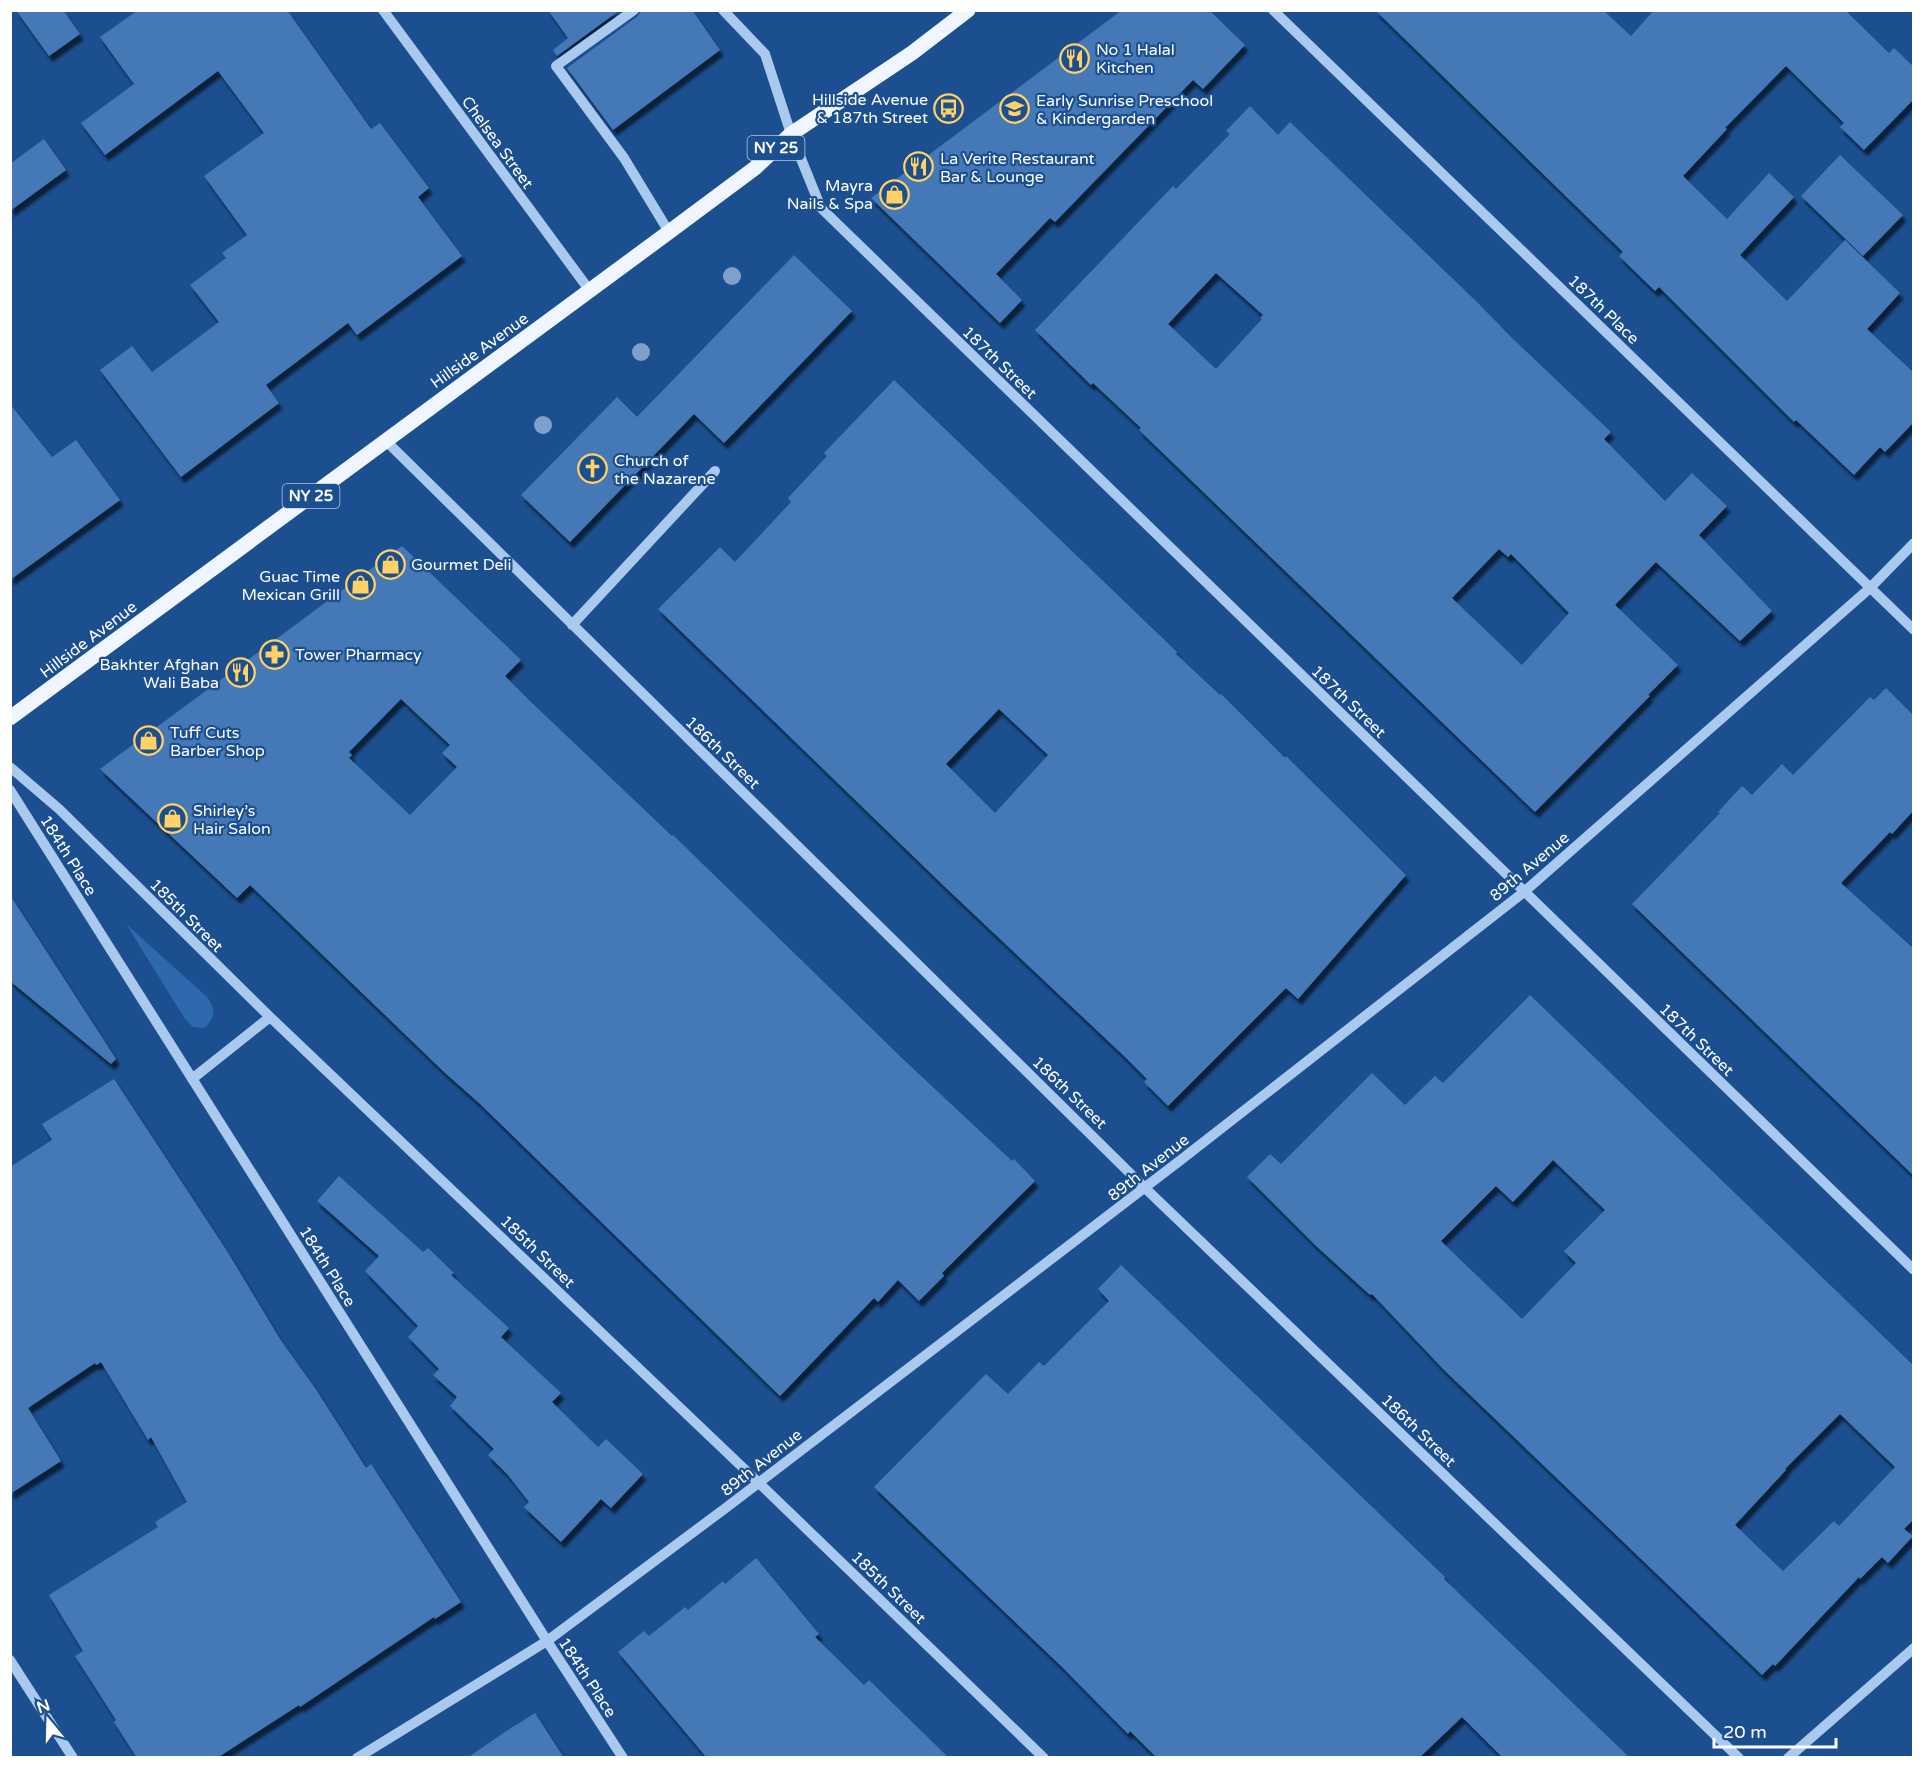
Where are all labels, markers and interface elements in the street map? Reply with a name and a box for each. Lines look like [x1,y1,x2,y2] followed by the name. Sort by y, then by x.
[1096,40,1175,78] place label: No 1 Halal Kitchen
[1059,42,1091,74] restaurant icon: No 1 Halal Kitchen
[812,90,928,128] place label: Hillside Avenue & 187th Street
[1036,91,1213,129] place label: Early Sunrise Preschool & Kindergarden
[457,92,537,193] street label: Chelsea Street
[933,92,965,124] bus stop icon: Hillside Avenue & 187th Street
[999,93,1031,125] school or university icon: Early Sunrise Preschool & Kindergarden
[748,136,804,160] road number: NY 25
[940,149,1095,187] place label: La Verite Restaurant Bar & Lounge
[903,151,935,183] restaurant icon: La Verite Restaurant Bar & Lounge
[787,176,873,214] place label: Mayra Nails & Spa
[878,178,910,210] shop icon: Mayra Nails & Spa
[1564,271,1643,349] street label: 187th Place
[427,309,532,393] street label: Hillside Avenue
[958,322,1041,403] street label: 187th Street
[614,451,716,489] place label: Church of the Nazarene
[577,453,609,485] church icon: Church of the Nazarene
[282,484,340,508] road number: NY 25
[374,548,406,580] shop icon: Gourmet Deli
[411,555,511,575] place label: Gourmet Deli
[242,567,340,605] place label: Guac Time Mexican Grill
[345,569,377,601] shop icon: Guac Time Mexican Grill
[36,597,141,683] street label: Hillside Avenue
[258,638,290,670] pharmacy icon: Tower Pharmacy
[295,645,422,665] place label: Tower Pharmacy
[99,655,219,693] place label: Bakhter Afghan Wali Baba
[224,657,256,689] restaurant icon: Bakhter Afghan Wali Baba
[1307,661,1390,742] street label: 187th Street
[681,712,764,793] street label: 186th Street
[170,723,265,761] place label: Tuff Cuts Barber Shop
[133,725,165,757] shop icon: Tuff Cuts Barber Shop
[193,801,271,839] place label: Shirley’s Hair Salon
[156,803,188,835] shop icon: Shirley’s Hair Salon
[35,812,101,900] street label: 184th Place
[1486,828,1573,906] street label: 89th Avenue
[145,875,227,957] street label: 185th Street
[1655,999,1738,1080] street label: 187th Street
[1028,1052,1111,1133] street label: 186th Street
[1104,1130,1193,1206] street label: 89th Avenue
[496,1211,579,1292] street label: 185th Street
[294,1223,360,1311] street label: 184th Place
[1377,1390,1460,1471] street label: 186th Street
[717,1425,806,1501] street label: 89th Avenue
[847,1547,930,1628] street label: 185th Street
[554,1634,620,1721] street label: 184th Place
[18,1690,78,1750] north arrow
[34,1695,53,1718] text: N
[1714,1711,1836,1749] scale bar
[1723,1721,1767,1743] text: 20 m

